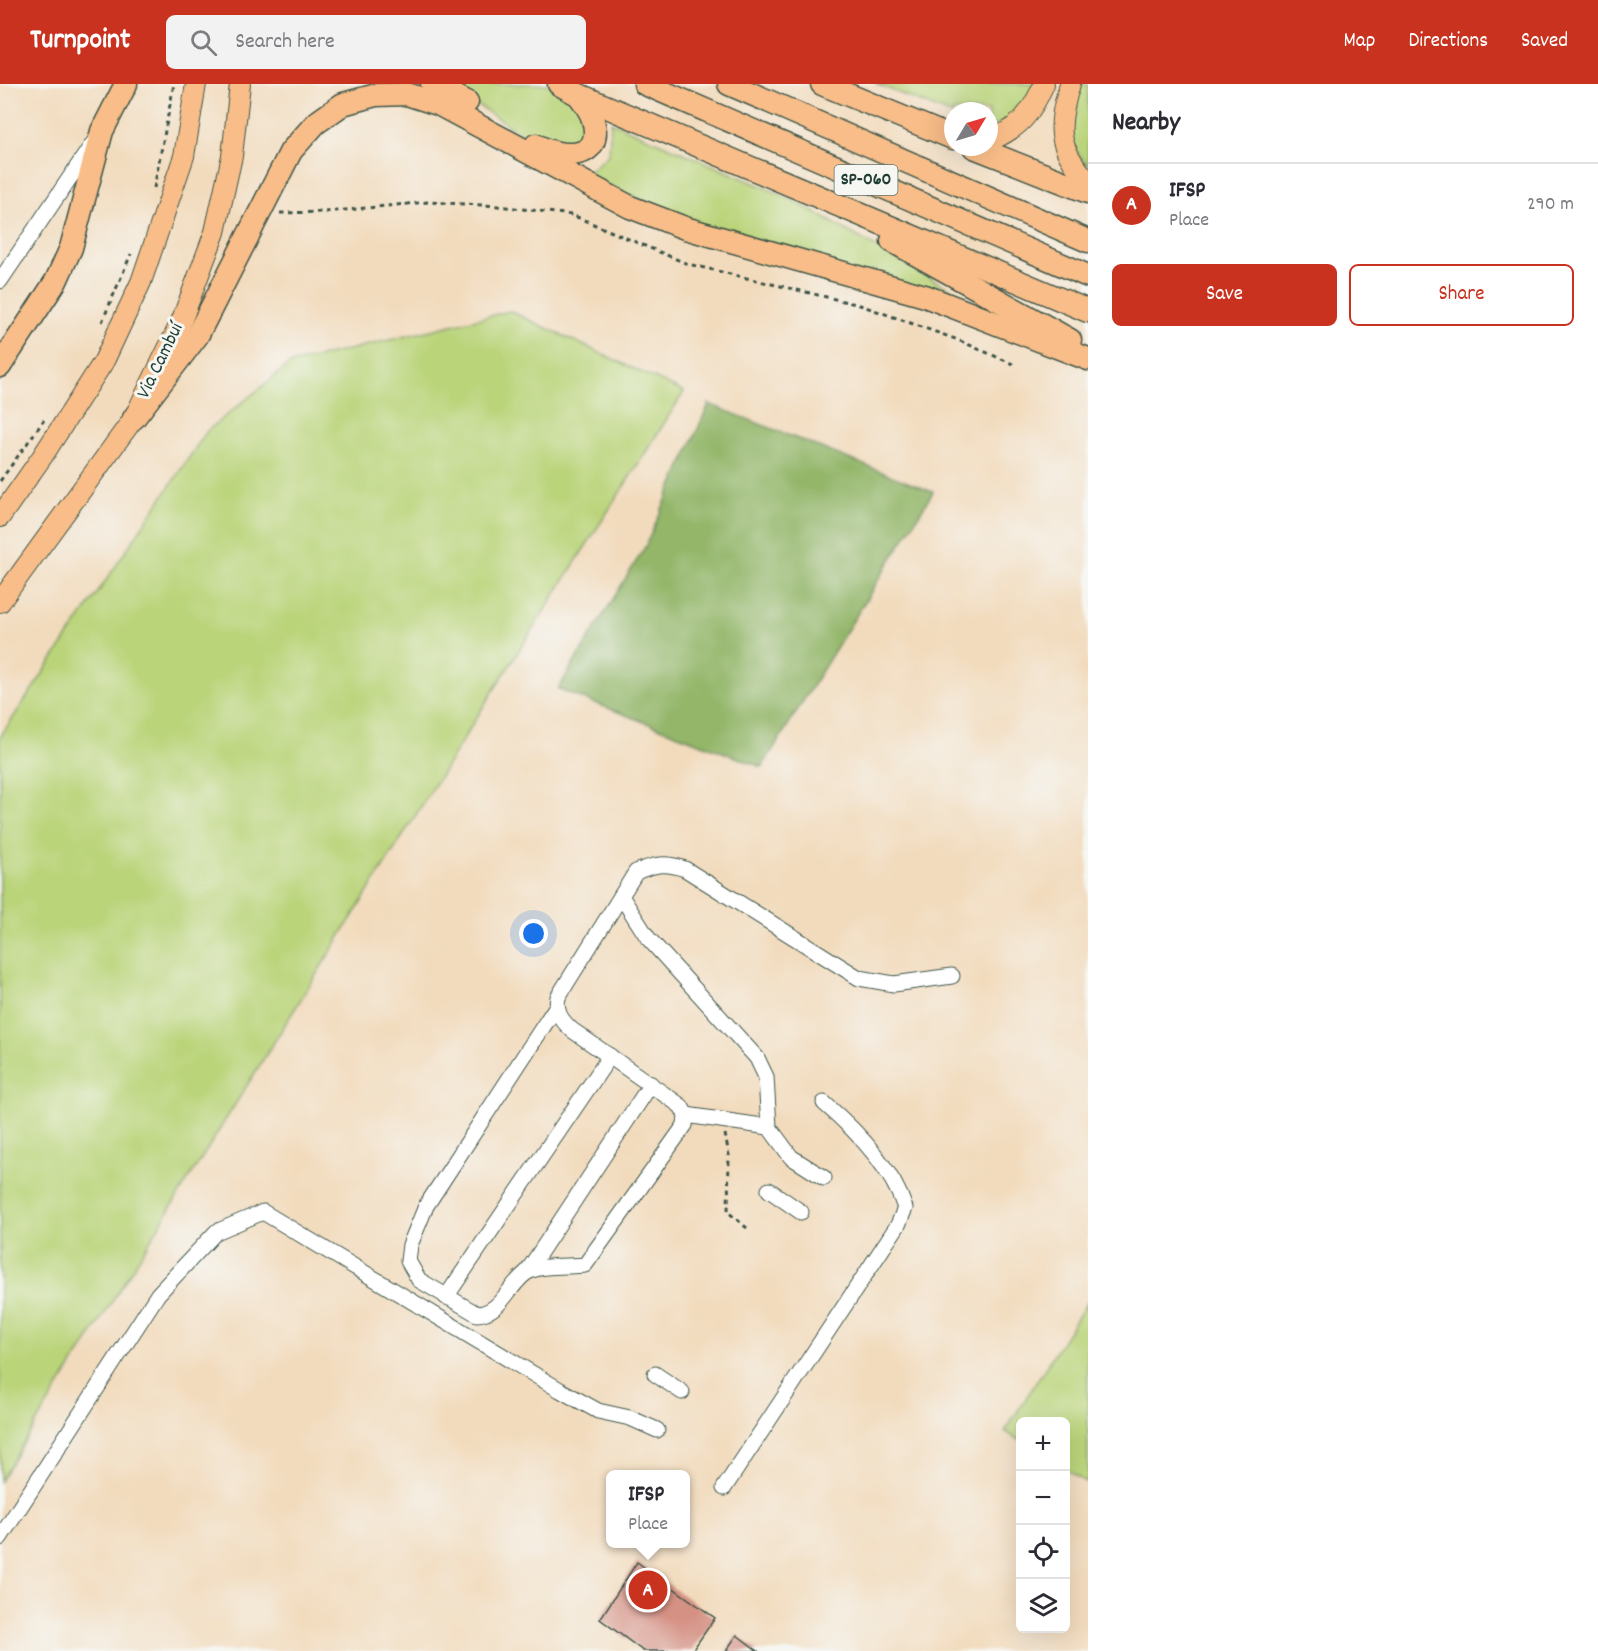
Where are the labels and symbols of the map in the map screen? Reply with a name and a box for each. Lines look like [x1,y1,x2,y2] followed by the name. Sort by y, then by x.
[944,102,998,156] north arrow
[834,165,898,195] road number: SP-060
[131,317,192,404] street label: Via Cambuí
[519,919,548,948] your location
[628,1568,668,1612] pin: A

